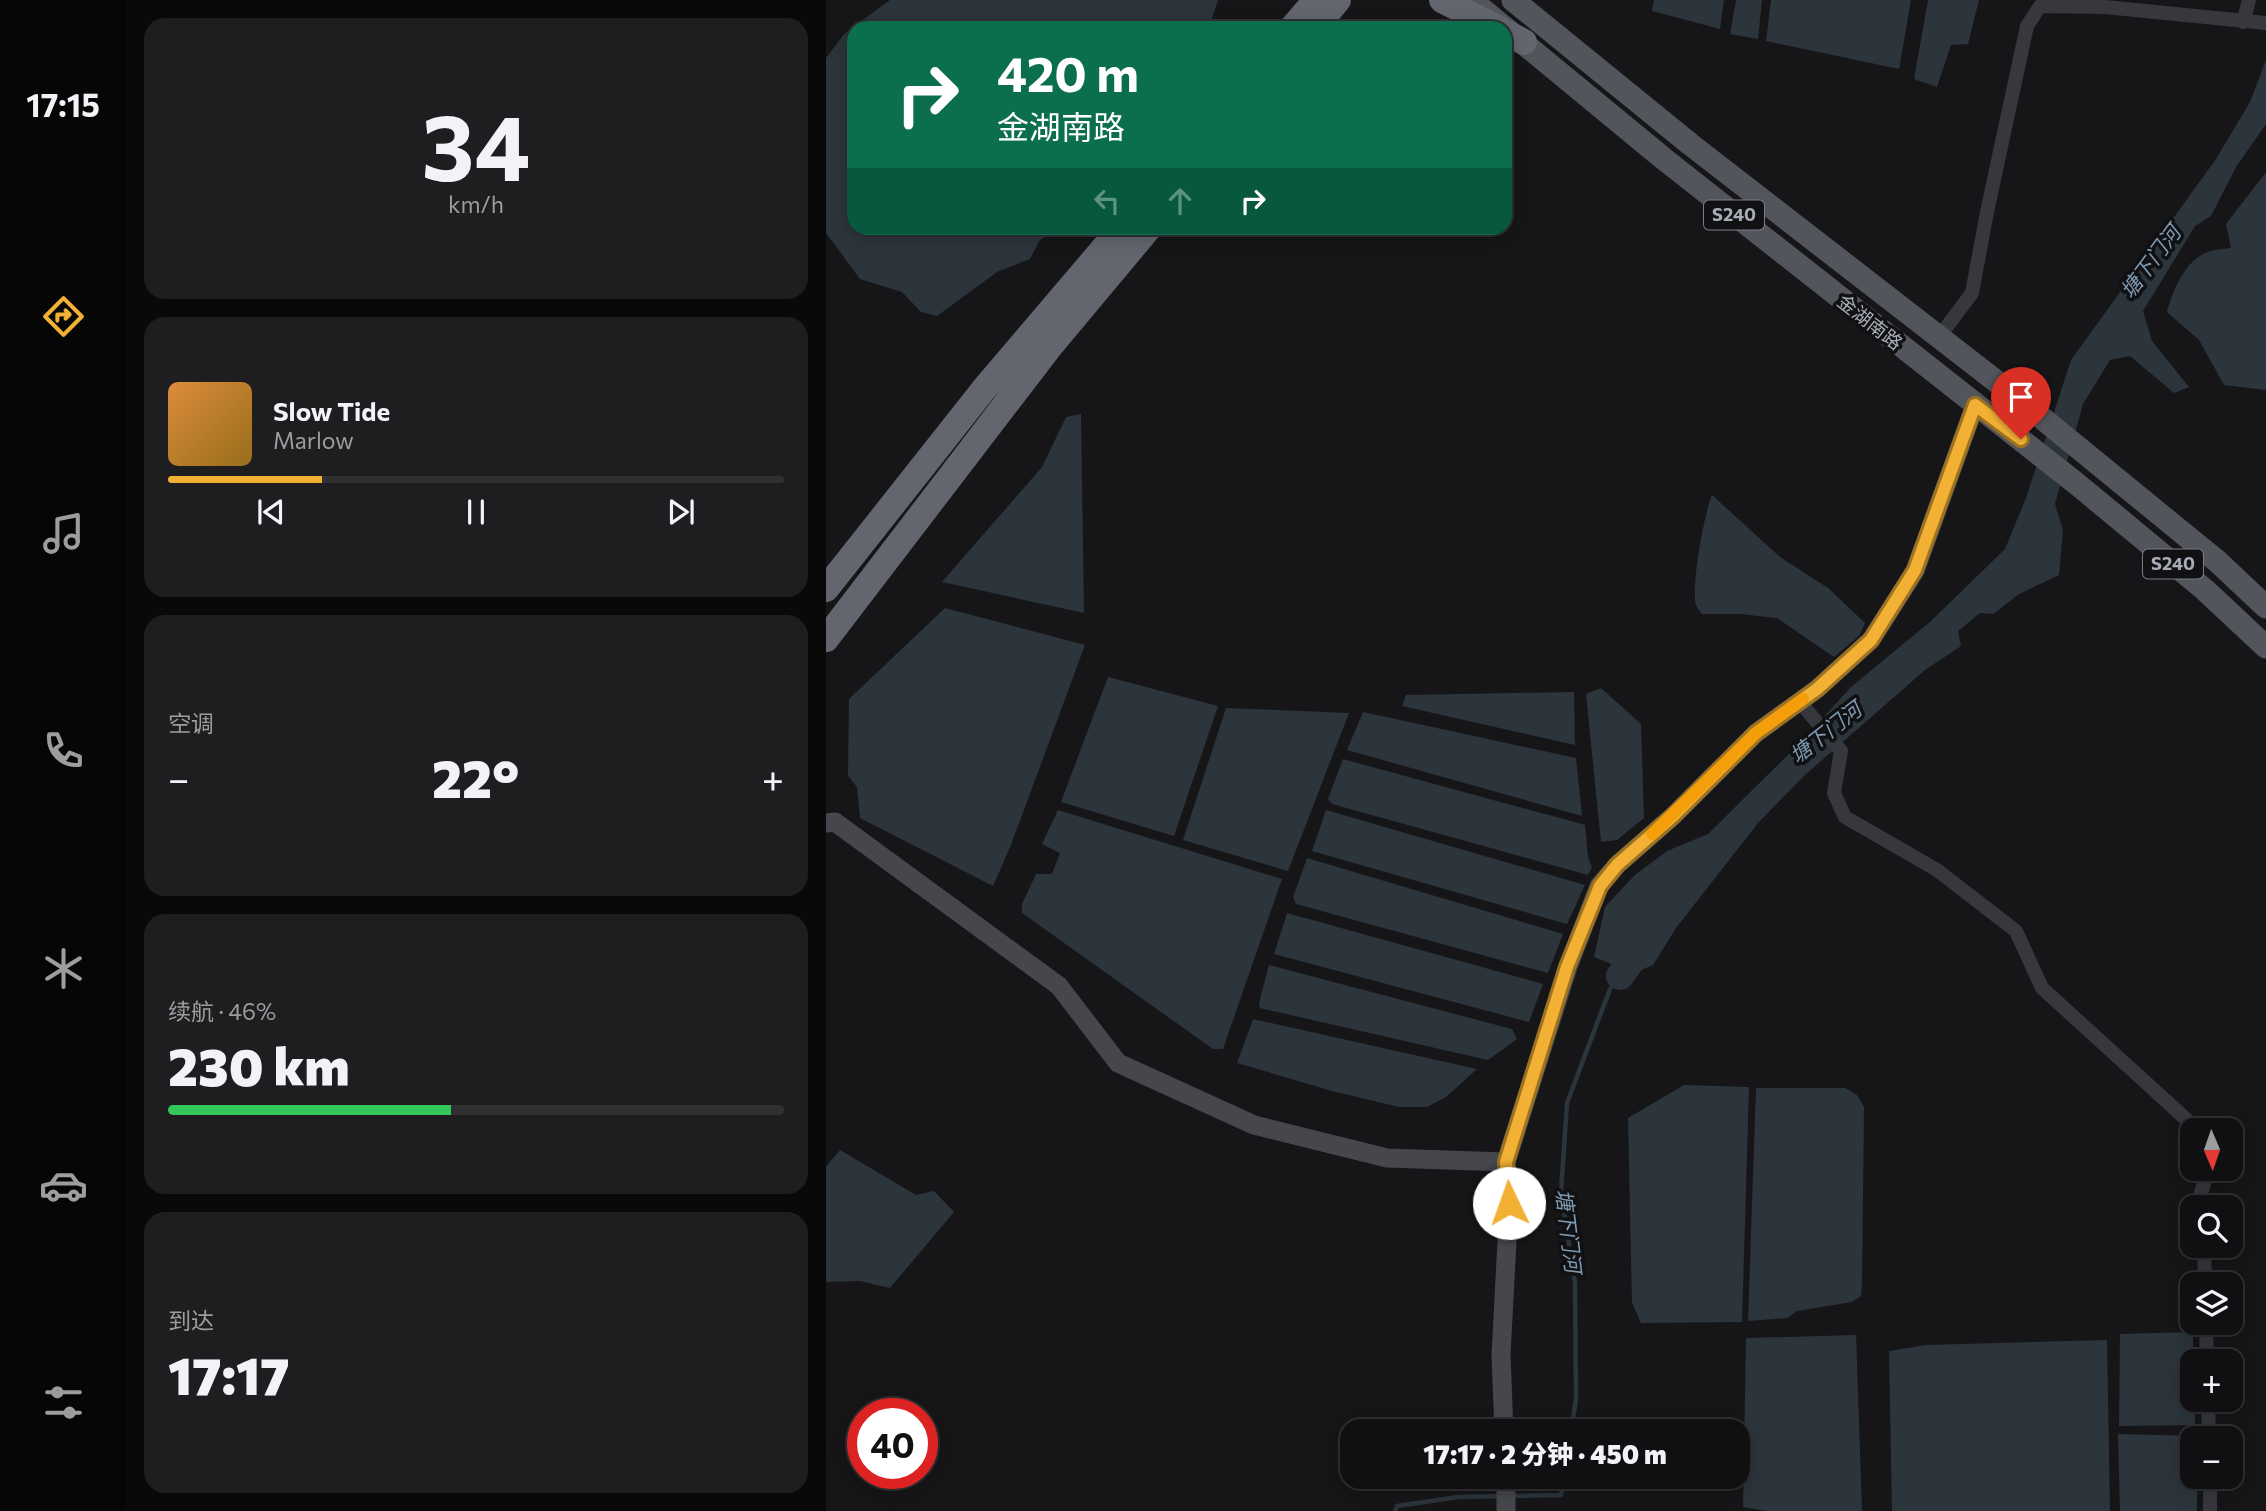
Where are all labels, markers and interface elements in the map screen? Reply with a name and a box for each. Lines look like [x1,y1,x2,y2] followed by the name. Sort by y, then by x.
[997,42,1139,102] text: 420 m
[882,49,973,140] icon: right
[26,84,100,124] text: 17:15
[422,88,530,200] text: 34
[997,106,1125,146] text: 金湖南路
[1088,182,1126,220] icon: left
[1161,182,1199,220] icon: ahead
[1234,182,1272,220] icon: right
[448,190,504,218] text: km/h
[1704,200,1764,230] road number: S240
[2115,217,2187,302] water label: 塘下门河
[1833,289,1907,354] street label: 金湖南路
[39,292,88,341] icon: directions
[1991,367,2051,439] pin
[2002,378,2040,416] icon: arrive
[273,395,390,426] text: Slow Tide
[273,426,354,454] text: Marlow
[252,493,290,531] icon: previous
[457,493,495,531] icon: pause
[662,493,700,531] icon: next
[39,509,88,558] icon: music
[2143,550,2203,578] road number: S240
[1784,694,1869,768] water label: 塘下门河
[168,709,214,737] text: 空调
[39,726,88,775] icon: phone
[432,745,519,809] text: 22°
[168,754,190,801] text: −
[762,754,784,801] text: +
[39,944,88,993] icon: climate
[168,997,276,1025] text: 续航 · 46%
[168,1033,350,1097] text: 230 km
[2180,1118,2244,1181] north arrow
[2180,1118,2243,1489] map controls
[39,1161,88,1210] icon: car
[1472,1166,1546,1240] position arrow
[1552,1188,1588,1278] water label: 塘下门河
[2180,1195,2243,1258] button: search
[2180,1272,2243,1335] button: layers
[168,1306,214,1334] text: 到达
[168,1342,289,1406] text: 17:17
[2180,1349,2243,1412] button: +
[39,1378,88,1427] icon: filters
[847,1398,938,1489] speed limit sign: 40
[2180,1426,2243,1489] button: −
[1423,1438,1667,1469] text: 17:17 · 2 分钟 · 450 m

